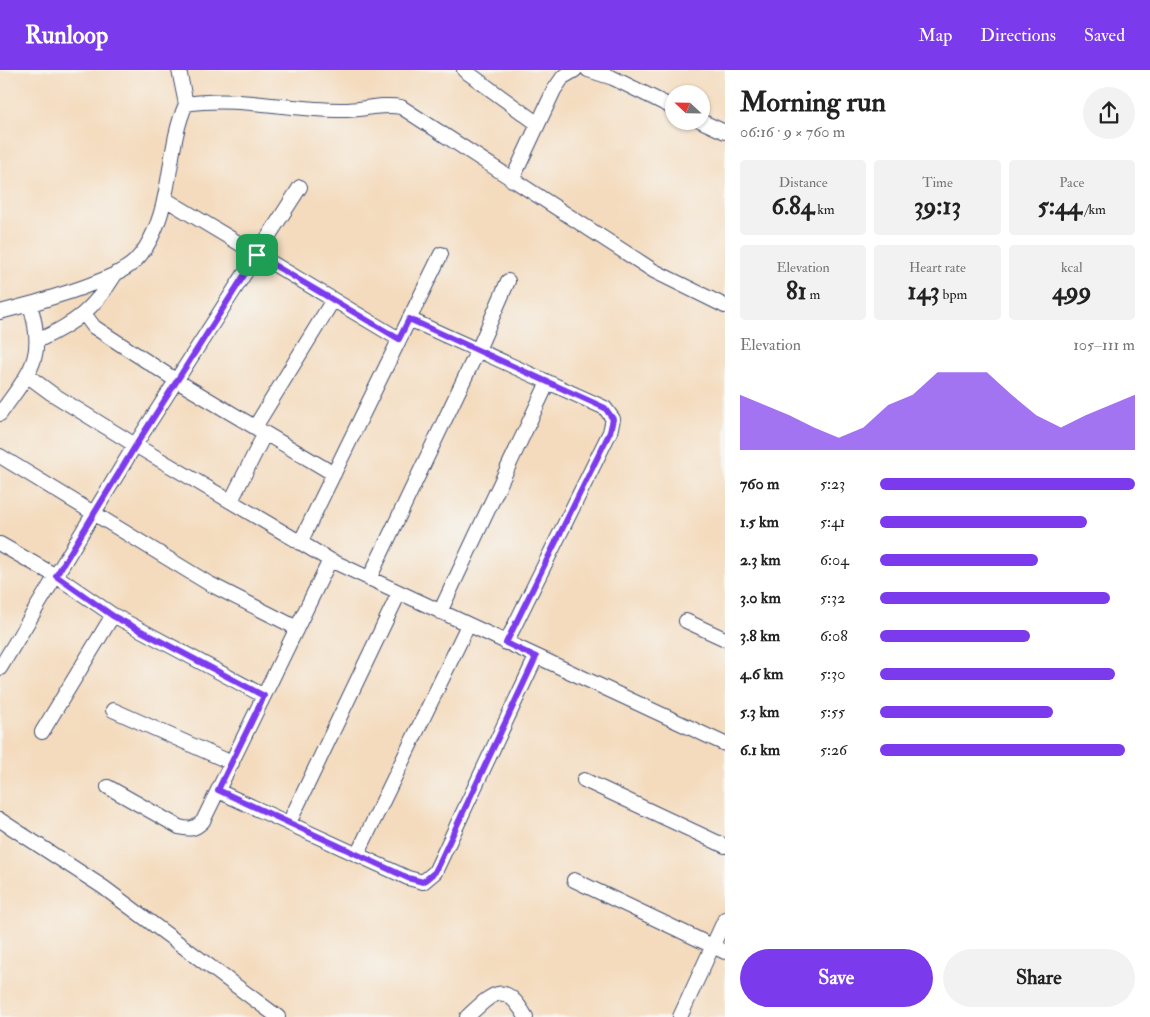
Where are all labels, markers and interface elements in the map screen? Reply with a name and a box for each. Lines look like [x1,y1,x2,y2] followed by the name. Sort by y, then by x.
[25,20,108,51] text: Runloop
[919,24,952,47] text: Map
[980,24,1056,47] text: Directions
[1084,24,1125,47] text: Saved
[665,85,710,130] north arrow
[665,85,710,130] map controls
[740,85,886,120] text: Morning run
[1083,87,1135,139] button: share
[740,122,845,142] text: 06:16 · 9 × 760 m
[779,174,828,191] text: Distance
[922,174,953,191] text: Time
[1059,174,1084,191] text: Pace
[772,191,814,222] text: 6.84
[914,191,961,222] text: 39:13
[1038,191,1082,222] text: 5:44
[814,201,835,218] text: km
[1082,201,1106,218] text: /km
[236,234,278,276] pin
[243,241,271,269] icon: arrive
[776,259,830,276] text: Elevation
[909,259,966,276] text: Heart rate
[1061,259,1083,276] text: kcal
[786,276,807,307] text: 81
[908,276,940,307] text: 143
[1052,276,1091,307] text: 499
[807,286,820,303] text: m
[940,286,967,303] text: bpm
[740,335,801,355] text: Elevation
[1073,335,1135,355] text: 105–111 m
[740,474,779,494] text: 760 m
[820,474,845,494] text: 5:23
[740,512,779,532] text: 1.5 km
[820,512,845,532] text: 5:41
[740,550,781,570] text: 2.3 km
[820,550,849,570] text: 6:04
[740,588,781,608] text: 3.0 km
[820,588,845,608] text: 5:32
[740,626,780,646] text: 3.8 km
[820,626,848,646] text: 6:08
[740,664,784,684] text: 4.6 km
[820,664,845,684] text: 5:30
[740,702,779,722] text: 5.3 km
[820,702,845,722] text: 5:55
[740,740,780,760] text: 6.1 km
[820,740,847,760] text: 5:26
[740,949,933,1007] button: Save
[943,949,1135,1007] button: Share

